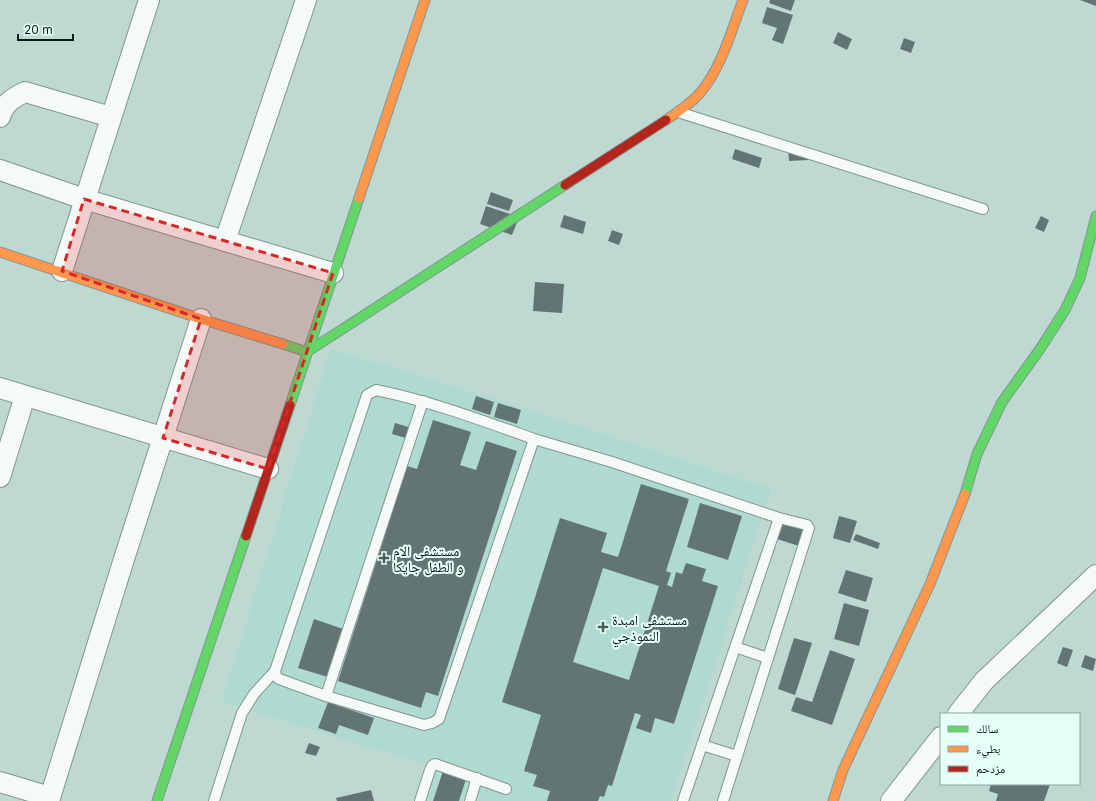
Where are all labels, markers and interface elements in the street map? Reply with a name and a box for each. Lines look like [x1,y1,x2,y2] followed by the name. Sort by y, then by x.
[18,16,73,42] scale bar
[24,22,53,37] text: 20 m
[393,542,463,576] place label: مستشفى الام و الطفل جايكا
[378,552,390,564] marker: مستشفى الام و الطفل جايكا
[612,611,687,647] place label: مستشفى امبدة النموذجي
[597,621,609,633] marker: مستشفى امبدة النموذجي
[940,713,1080,785] legend
[976,721,998,736] text: سالك
[976,741,1000,759] text: بطيء
[976,761,1005,777] text: مزدحم

